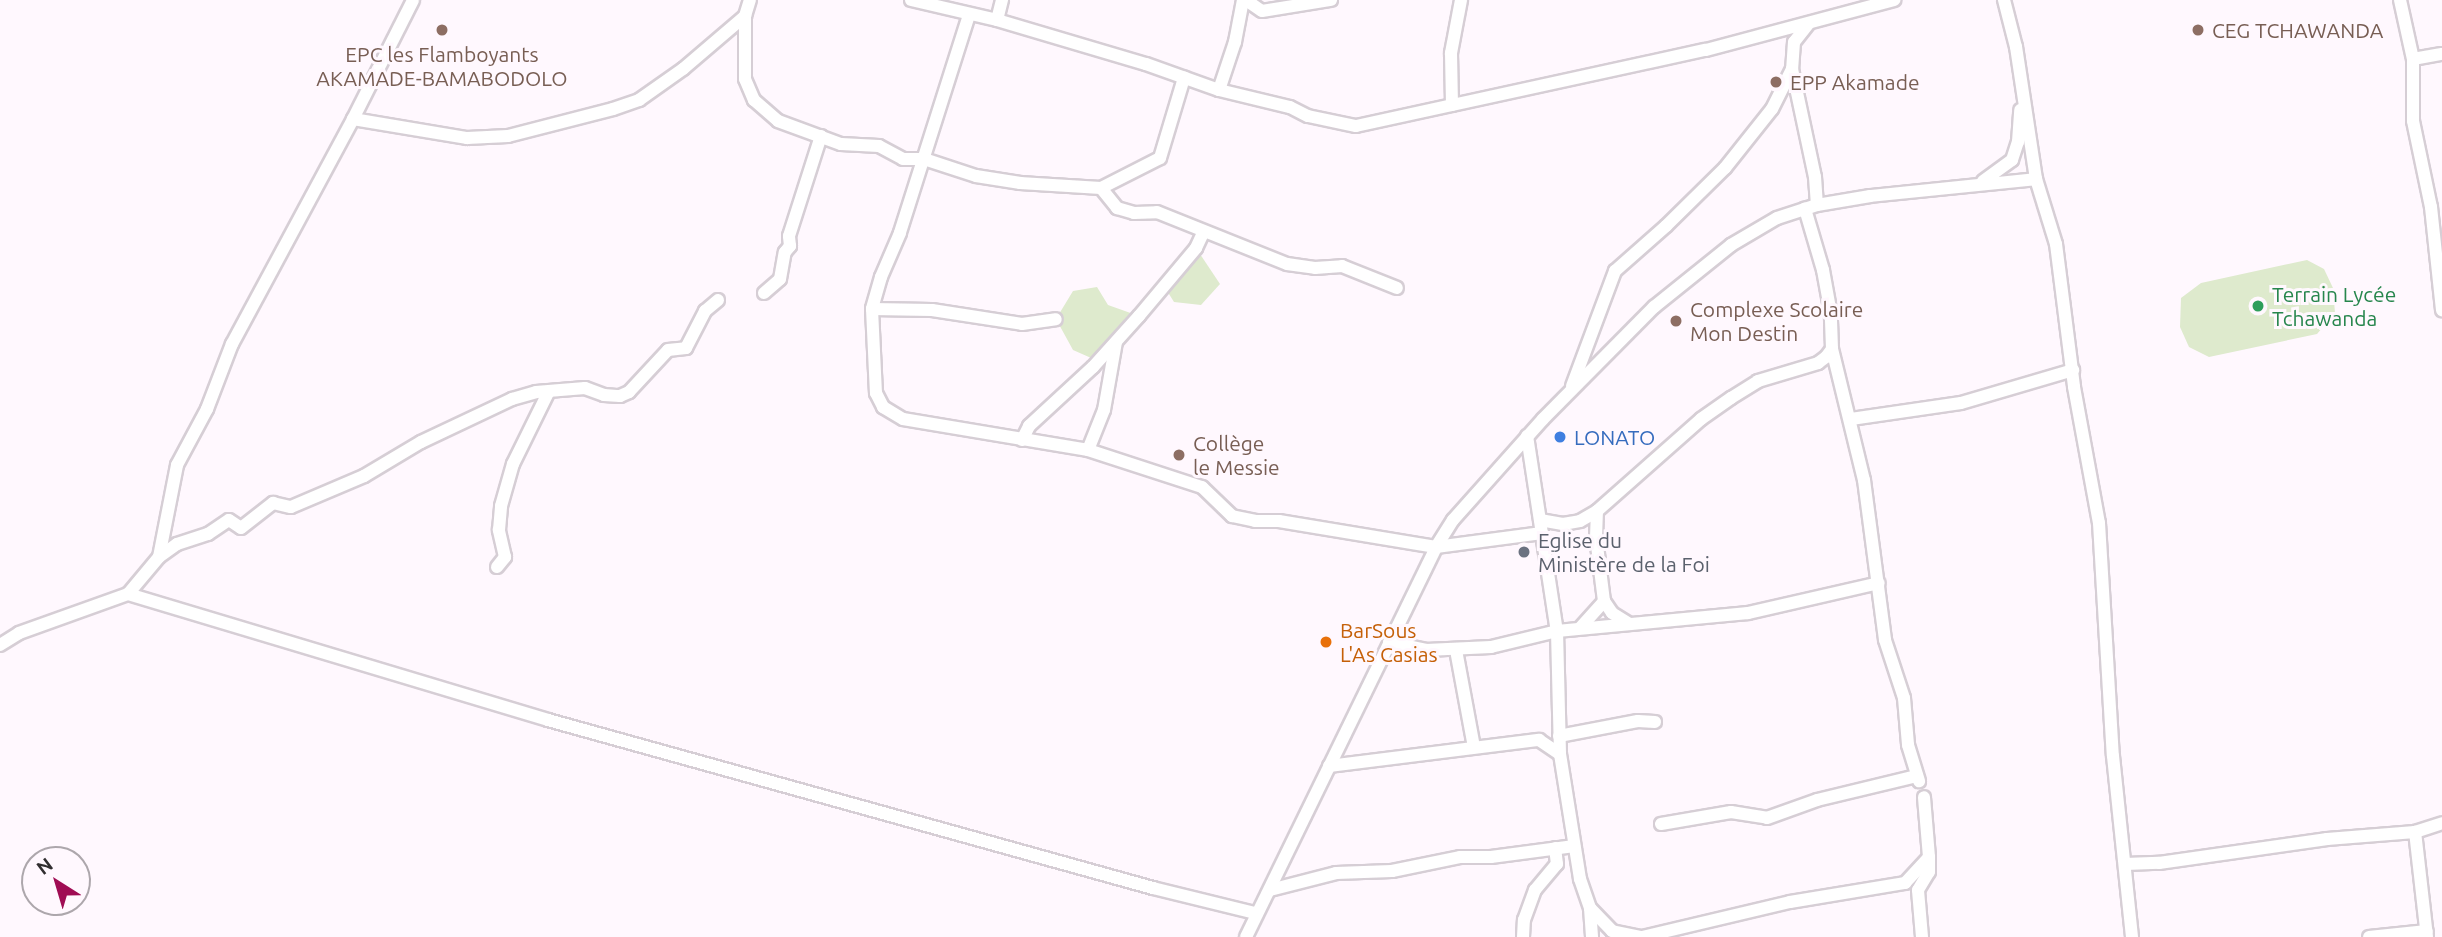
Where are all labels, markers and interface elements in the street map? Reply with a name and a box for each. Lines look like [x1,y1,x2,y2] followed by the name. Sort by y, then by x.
[2212,17,2383,43] place label: CEG TCHAWANDA
[434,22,450,38] marker: EPC les Flamboyants AKAMADE-BAMABODOLO
[2190,22,2206,38] marker: CEG TCHAWANDA
[316,41,568,91] place label: EPC les Flamboyants AKAMADE-BAMABODOLO
[1790,69,1920,95] place label: EPP Akamade
[1768,74,1784,90] marker: EPP Akamade
[2272,281,2396,331] place label: Terrain Lycée Tchawanda
[1690,296,1863,346] place label: Complexe Scolaire Mon Destin
[2250,298,2266,314] marker: Terrain Lycée Tchawanda
[1668,313,1684,329] marker: Complexe Scolaire Mon Destin
[1574,424,1655,450] place label: LONATO
[1552,429,1568,445] marker: LONATO
[1193,430,1280,480] place label: Collège le Messie
[1171,447,1187,463] marker: Collège le Messie
[1538,527,1710,577] place label: Eglise du Ministère de la Foi
[1516,544,1532,560] marker: Eglise du Ministère de la Foi
[1340,617,1438,667] place label: BarSous L'As Casias
[1318,634,1334,650] marker: BarSous L'As Casias
[21,846,91,916] north arrow
[32,853,57,879] text: N

